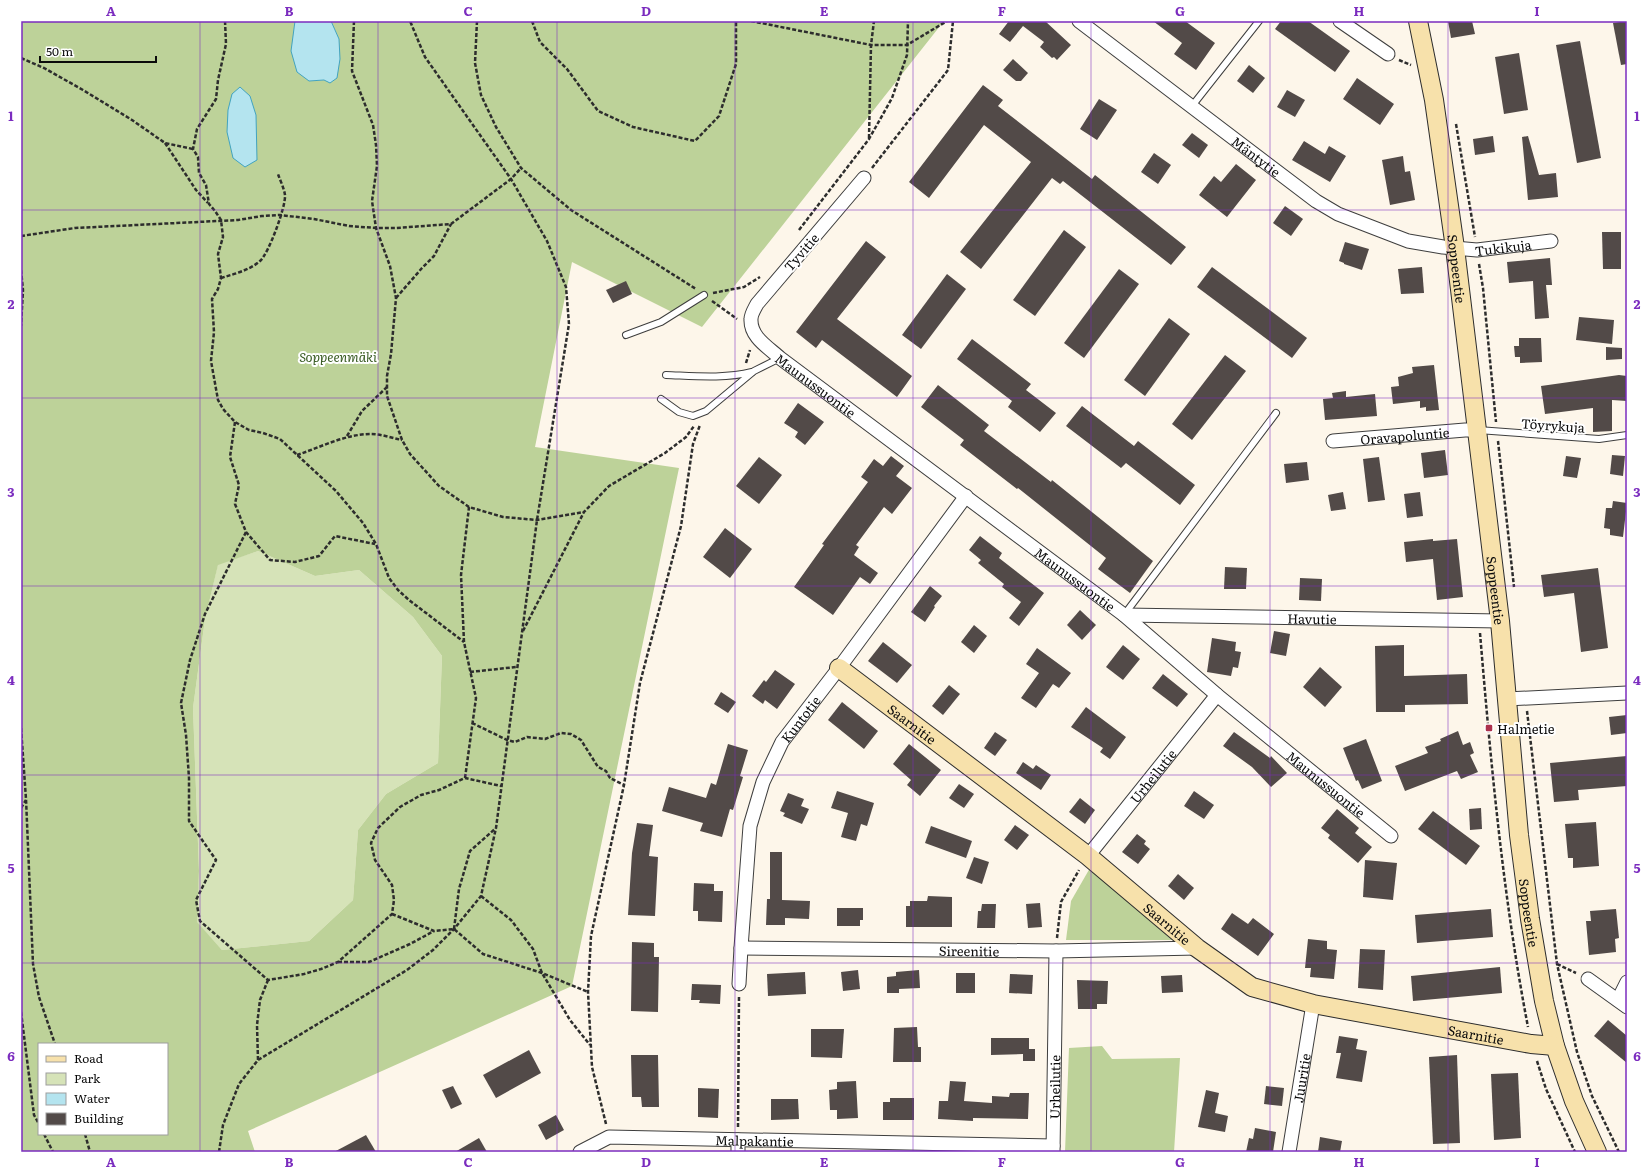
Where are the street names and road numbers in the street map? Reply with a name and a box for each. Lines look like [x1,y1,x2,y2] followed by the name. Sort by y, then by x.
[1228,131,1285,181] street label: Mäntytie
[779,229,823,275] street label: Tyvitie
[1444,233,1471,304] street label: Soppeentie
[1474,234,1532,260] street label: Tukikuja
[772,348,860,421] street label: Maunussuontie
[1521,413,1585,437] street label: Töyrykuja
[1359,422,1450,448] street label: Oravapoluntie
[1031,542,1120,615] street label: Maunussuontie
[1483,555,1510,626] street label: Soppeentie
[1287,608,1337,628] street label: Havutie
[776,691,824,746] street label: Kuntotie
[884,699,941,748] street label: Saarnitie
[1125,744,1180,807] street label: Urheilutie
[1283,746,1370,821] street label: Maunussuontie
[1515,877,1544,949] street label: Soppeentie
[1140,898,1195,949] street label: Saarnitie
[939,940,1000,960] street label: Sireenitie
[1446,1019,1506,1048] street label: Saarnitie
[1288,1052,1314,1104] street label: Juuritie
[1044,1055,1064,1119] street label: Urheilutie
[715,1130,794,1150] street label: Malpakantie

